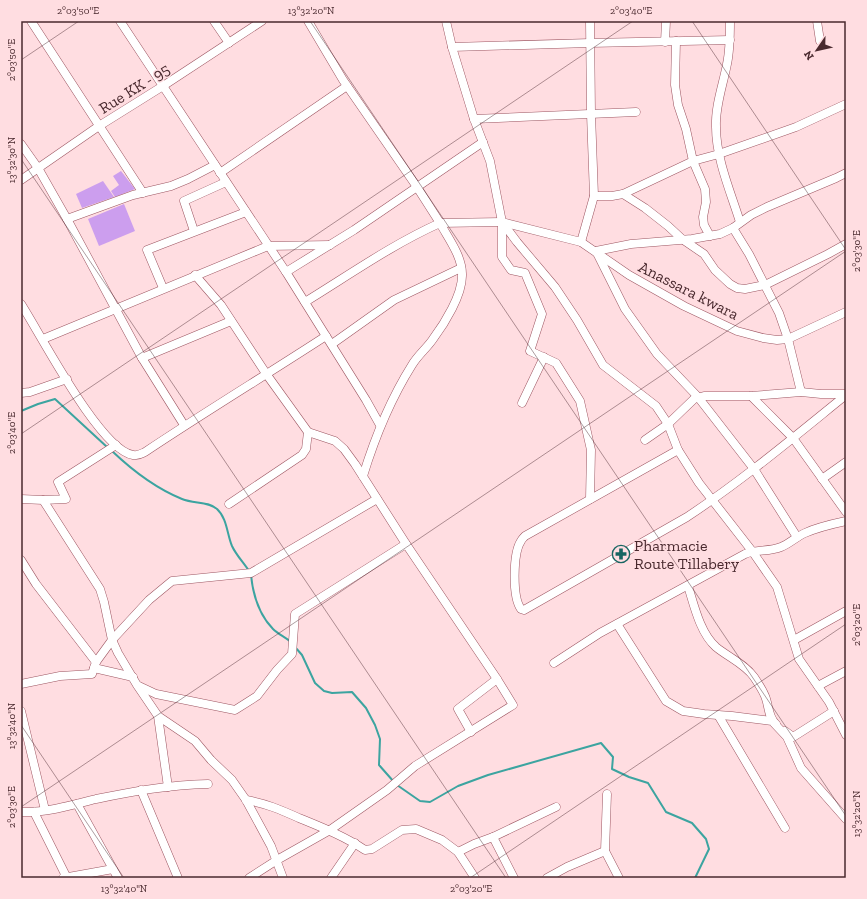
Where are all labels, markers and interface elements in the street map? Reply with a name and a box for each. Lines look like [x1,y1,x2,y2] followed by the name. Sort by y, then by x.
[57,5,99,17] text: 2°03'50"E
[288,5,335,17] text: 13°32'20"N
[610,5,652,17] text: 2°03'40"E
[797,30,837,70] north arrow
[6,39,18,81] text: 2°03'50"E
[801,48,817,62] text: N
[95,59,173,118] street label: Rue KK - 95
[6,136,18,183] text: 13°32'30"N
[851,230,863,272] text: 2°03'30"E
[636,257,742,324] street label: Anassara kwara
[6,412,18,454] text: 2°03'40"E
[634,536,740,573] place label: Pharmacie Route Tillabery
[611,544,631,564] pharmacy icon: Pharmacie Route Tillabery
[851,604,863,646] text: 2°03'20"E
[6,702,18,749] text: 13°32'40"N
[6,786,18,828] text: 2°03'30"E
[851,790,863,837] text: 13°32'20"N
[101,883,148,895] text: 13°32'40"N
[450,883,492,895] text: 2°03'20"E

